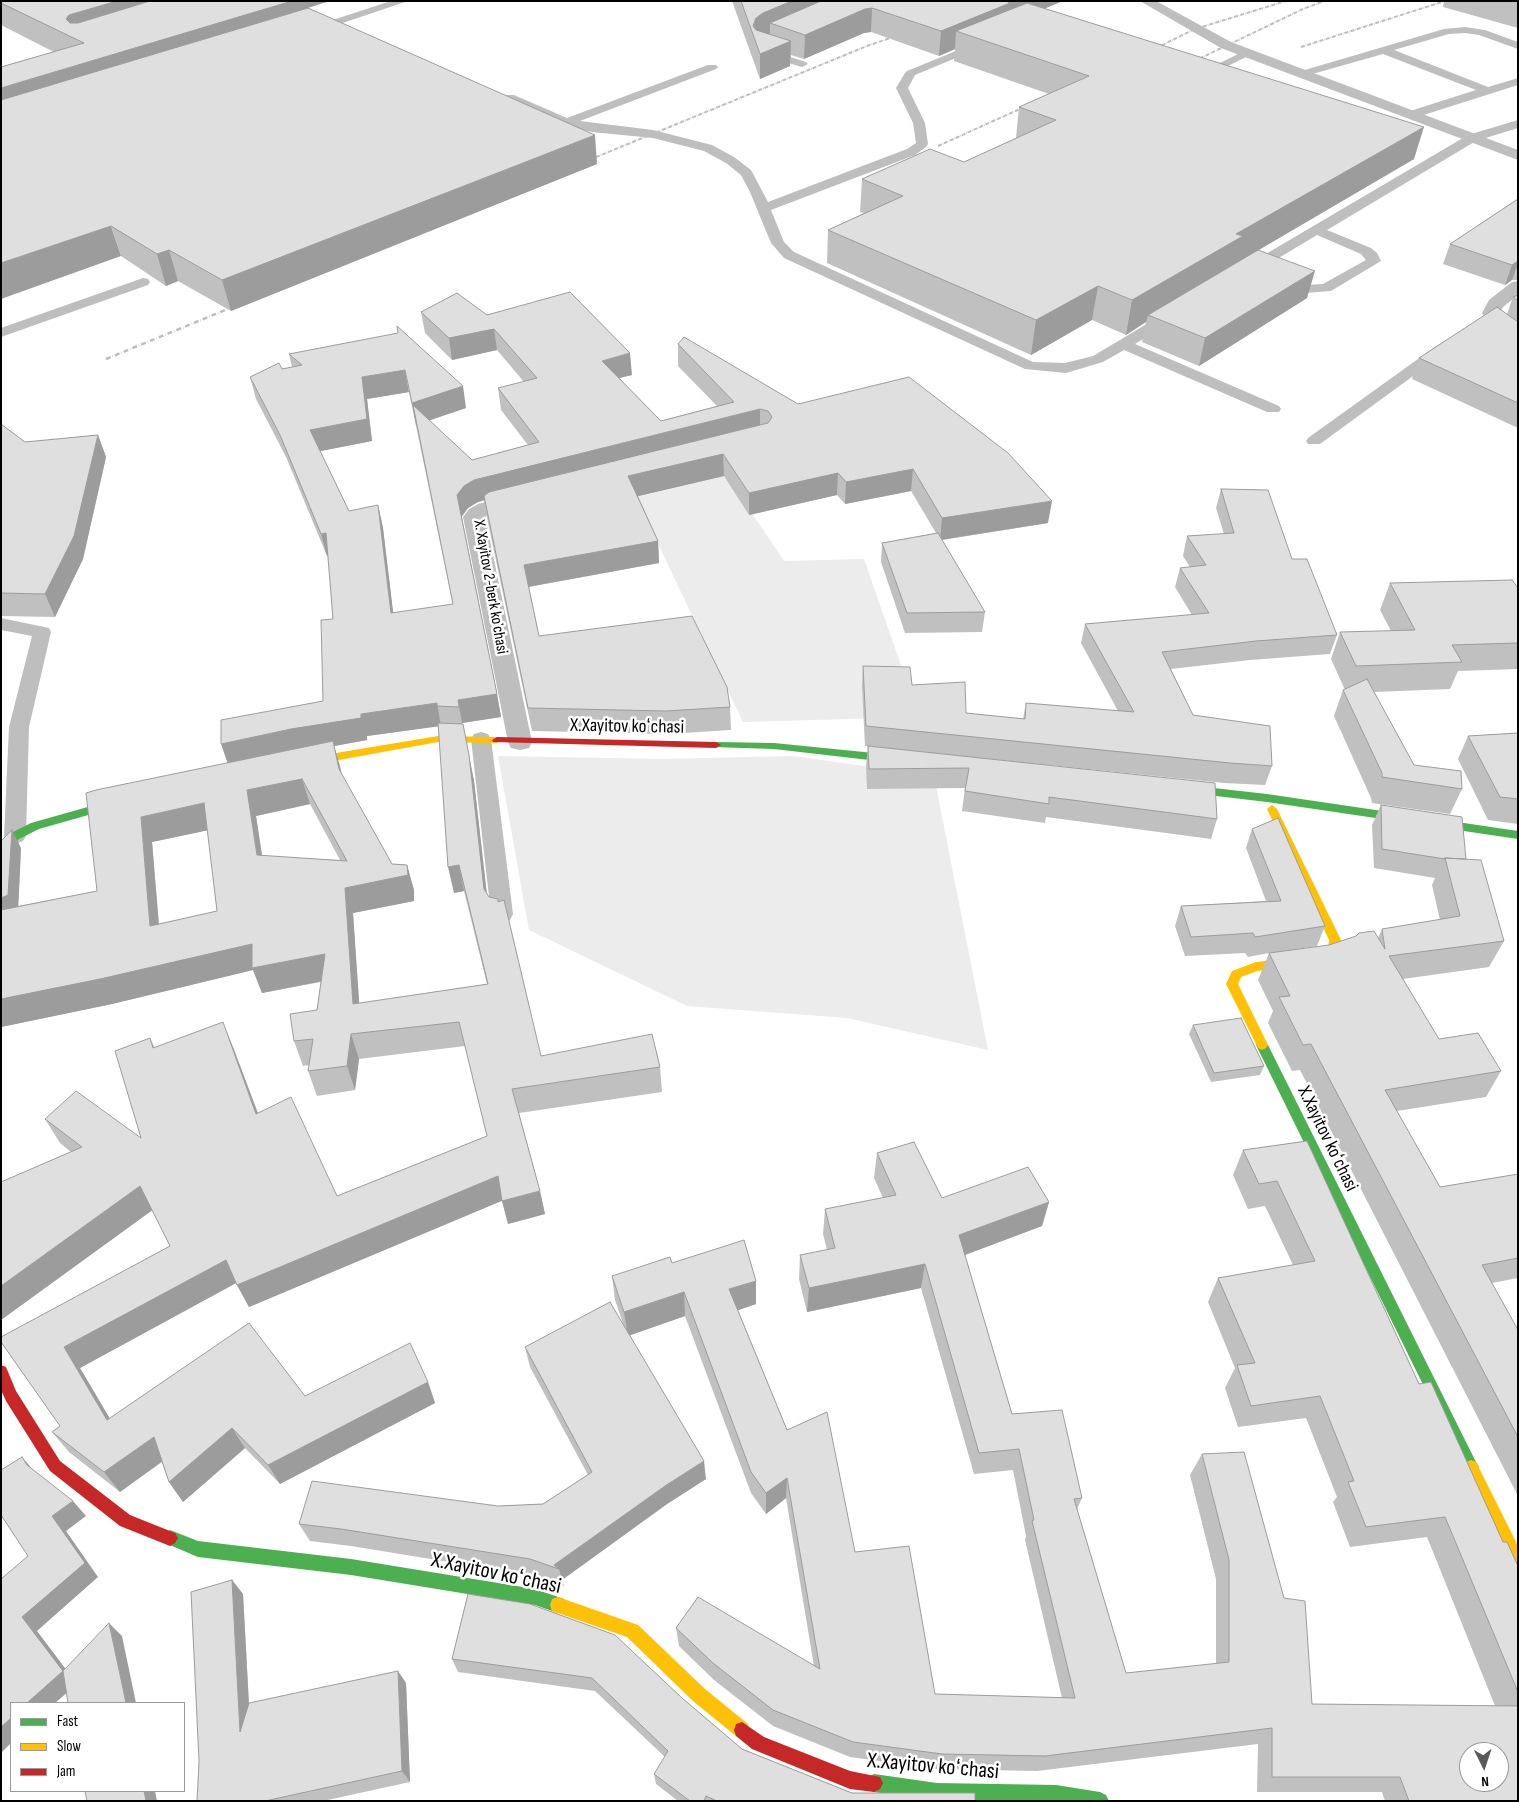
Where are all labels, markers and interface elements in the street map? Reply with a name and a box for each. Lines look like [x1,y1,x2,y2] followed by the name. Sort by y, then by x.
[469,518,511,656] street label: X. Xayitov 2-berk koʼchasi
[570,715,684,739] street label: X.Xayitov koʻchasi
[1292,1083,1362,1195] street label: X.Xayitov koʻchasi
[429,1547,563,1601] street label: X.Xayitov koʻchasi
[10,1702,185,1792] legend
[57,1712,78,1731] text: Fast
[57,1737,81,1756] text: Slow
[1459,1742,1509,1792] north arrow
[866,1748,1000,1786] street label: X.Xayitov koʻchasi
[57,1762,75,1781] text: Jam
[1481,1773,1489,1790] text: N

